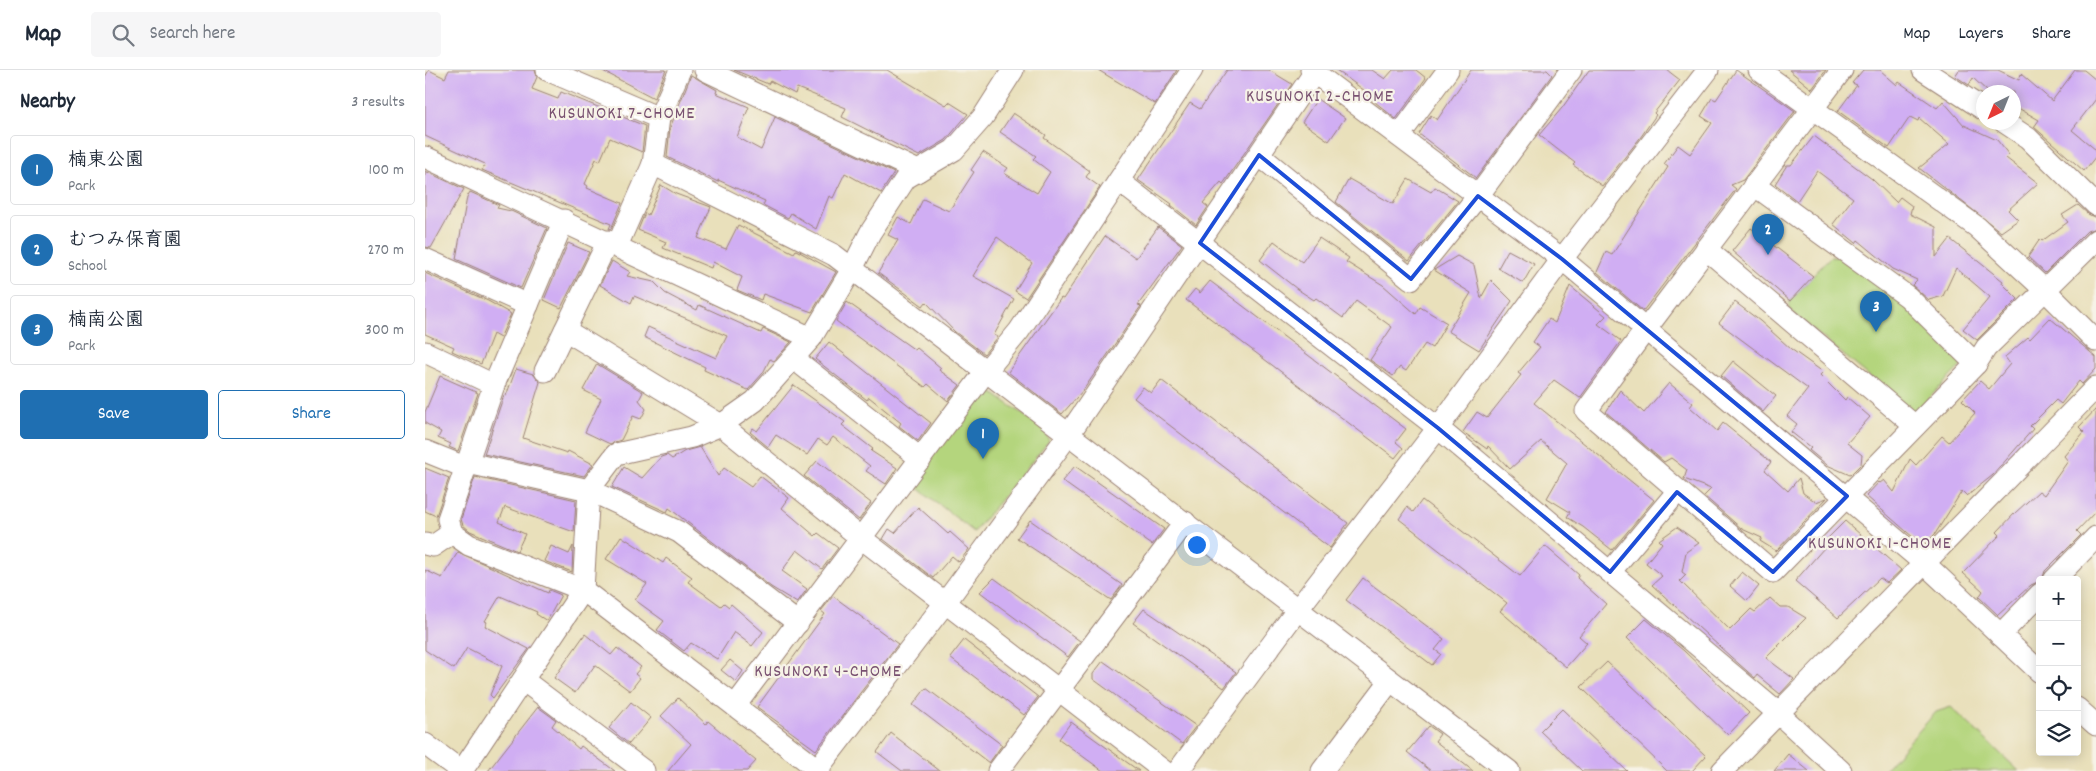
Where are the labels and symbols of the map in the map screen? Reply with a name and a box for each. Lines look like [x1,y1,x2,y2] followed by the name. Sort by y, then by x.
[1246,85,1394,110] district label: KUSUNOKI 2-CHOME
[1976,85,2021,130] north arrow
[548,102,696,127] district label: KUSUNOKI 7-CHOME
[1752,214,1784,255] pin: 2
[1860,291,1892,332] pin: 3
[967,418,999,459] pin: 1
[1184,532,1210,558] your location
[1808,532,1952,557] district label: KUSUNOKI 1-CHOME
[754,660,902,685] district label: KUSUNOKI 4-CHOME

